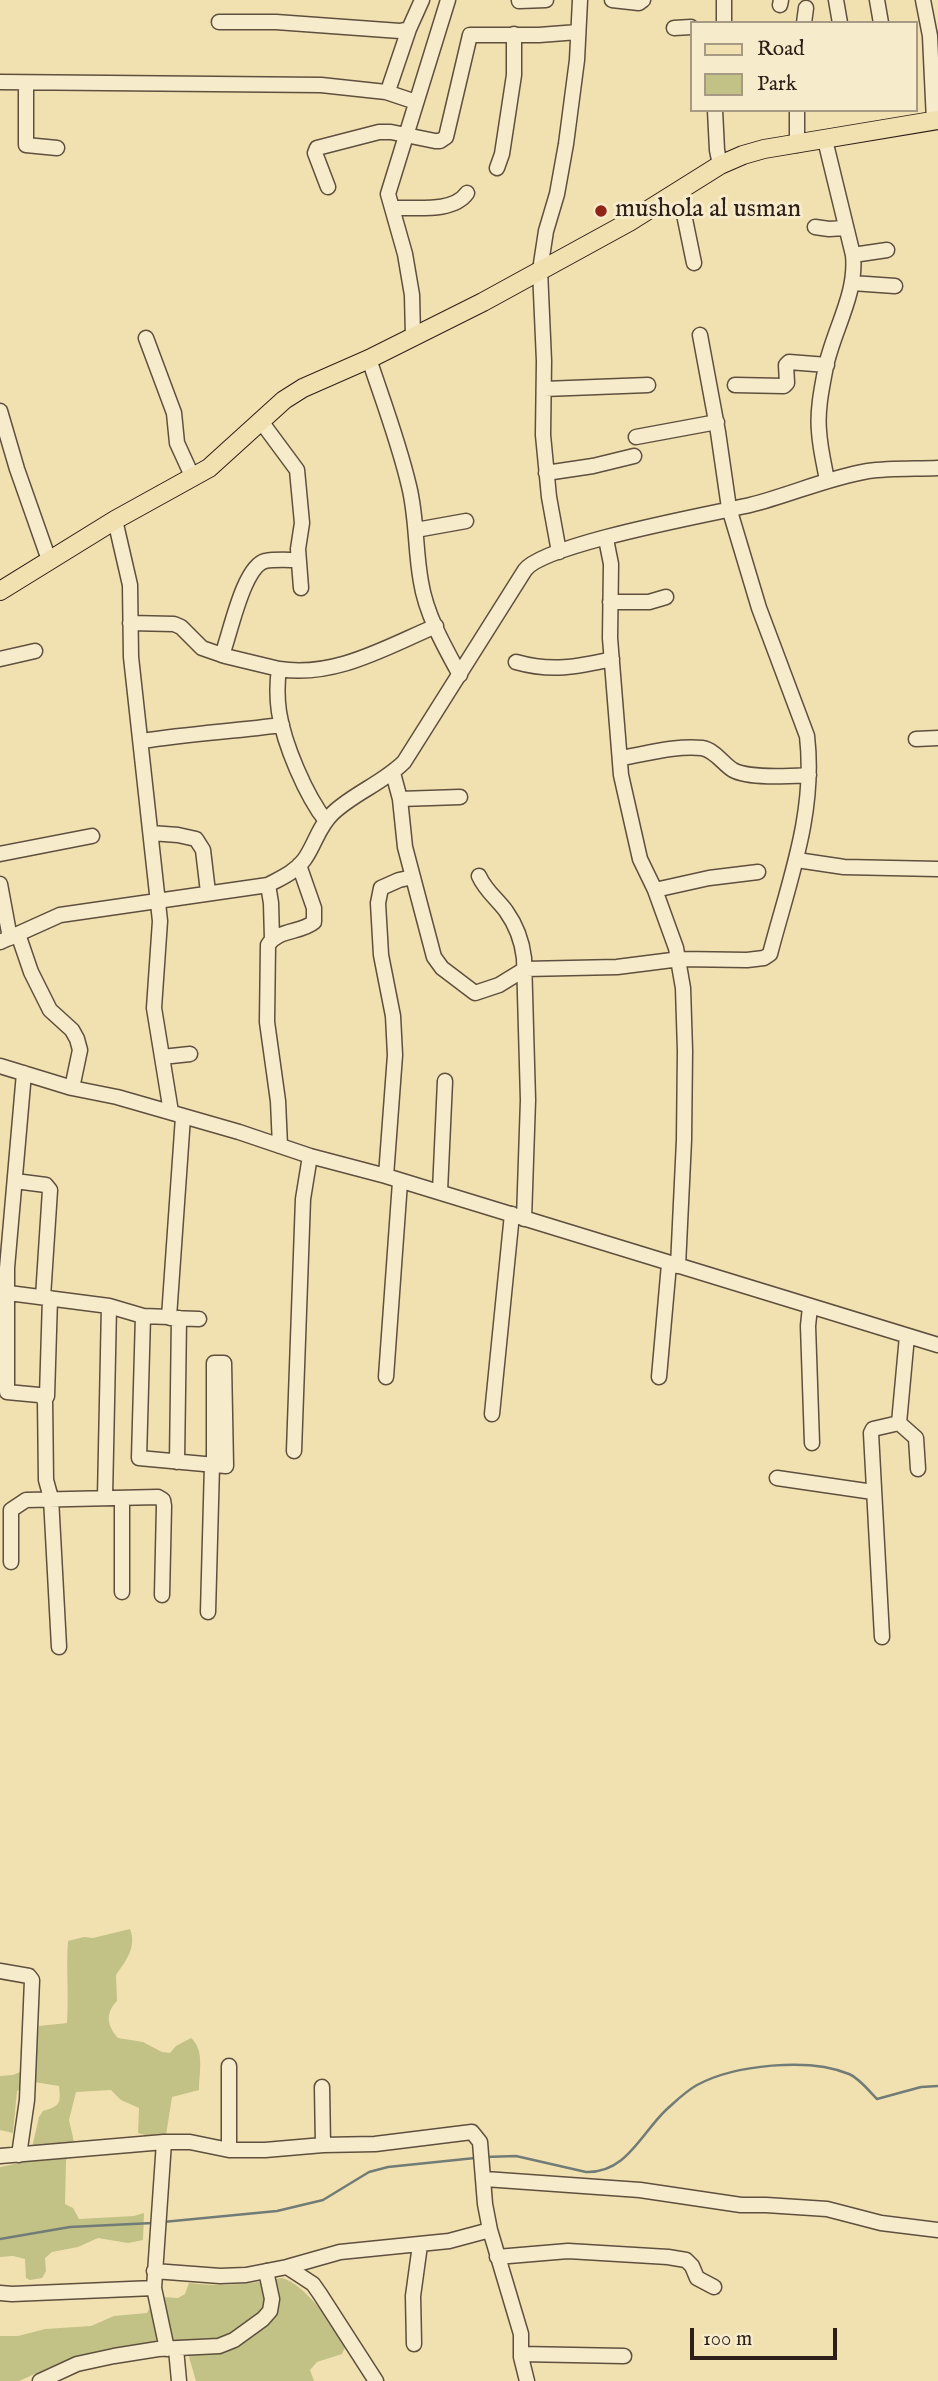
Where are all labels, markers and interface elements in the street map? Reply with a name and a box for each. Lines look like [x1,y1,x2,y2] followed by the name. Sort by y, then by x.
[690,21,917,112] legend
[757,36,804,63] text: Road
[757,71,797,98] text: Park
[615,195,801,227] place label: mushola al usman
[593,203,609,219] marker: mushola al usman
[693,2314,840,2358] scale bar
[703,2326,752,2353] text: 100 m

